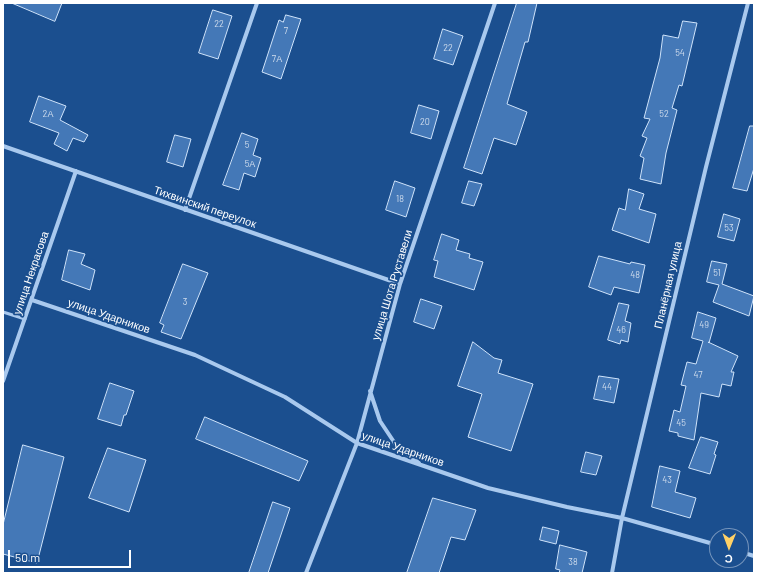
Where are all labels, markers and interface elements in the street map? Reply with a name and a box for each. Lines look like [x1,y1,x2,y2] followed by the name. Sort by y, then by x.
[214,19,224,29] house number: 22
[284,26,288,36] house number: 7
[443,43,453,53] house number: 22
[675,48,685,58] house number: 54
[272,54,282,64] house number: 7А
[43,109,53,119] house number: 2А
[659,109,669,119] house number: 52
[420,117,430,127] house number: 20
[245,140,249,150] house number: 5
[245,159,255,169] house number: 5А
[152,183,258,231] street label: Тихвинский переулок
[396,194,404,204] house number: 18
[724,223,734,233] house number: 53
[369,228,415,342] street label: улица Шота Руставели
[11,230,51,316] street label: улица Некрасова
[652,240,684,330] street label: Планёрная улица
[713,268,721,278] house number: 51
[630,270,640,280] house number: 48
[66,296,152,336] street label: улица Ударников
[183,297,187,307] house number: 3
[699,320,709,330] house number: 49
[616,325,626,335] house number: 46
[694,370,702,380] house number: 47
[602,382,612,392] house number: 44
[676,418,686,428] house number: 45
[360,429,446,469] street label: улица Ударников
[662,475,672,485] house number: 43
[709,528,749,568] north arrow
[10,542,133,568] scale bar
[15,550,40,564] text: 50 m
[725,553,733,566] text: С
[568,557,578,567] house number: 38

